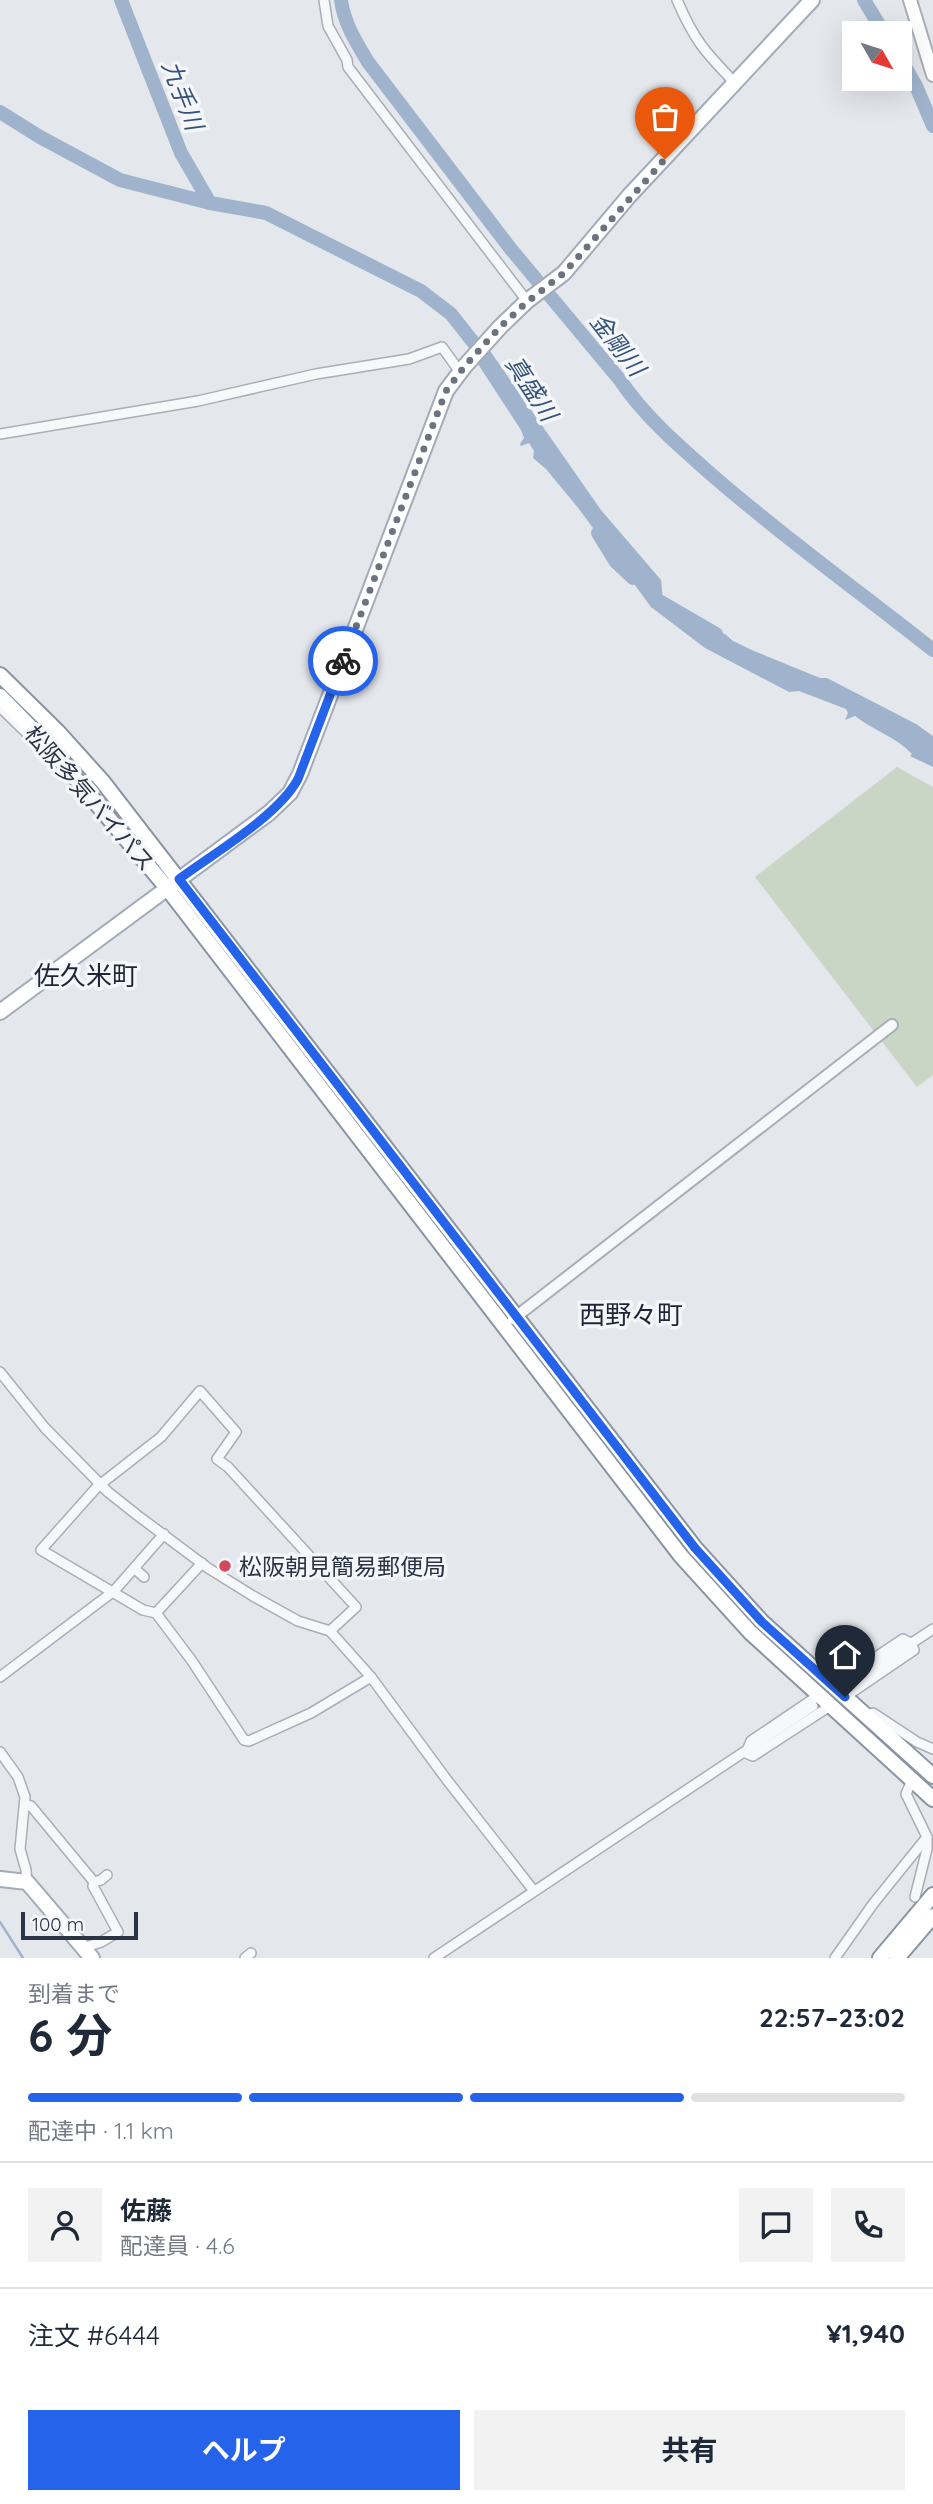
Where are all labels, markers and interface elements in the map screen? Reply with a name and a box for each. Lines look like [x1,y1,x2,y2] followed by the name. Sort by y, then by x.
[842,21,912,91] north arrow
[842,21,912,91] map controls
[156,56,211,137] water label: 九手川
[635,87,695,159] pin
[646,98,684,136] icon: bag
[584,306,654,384] water label: 金剛川
[500,350,566,429] water label: 真盛川
[308,626,378,696] courier
[324,642,362,680] icon: bike
[19,719,161,877] street label: 松阪多気バイパス
[34,959,138,992] district label: 佐久米町
[579,1298,683,1331] district label: 西野々町
[239,1552,446,1581] place label: 松阪朝見簡易郵便局
[217,1558,233,1574] marker: 松阪朝見簡易郵便局
[815,1625,875,1697] pin
[826,1636,864,1674] icon: home
[21,1909,138,1941] scale bar
[32,1912,84,1936] text: 100 m
[28,1979,120,2008] text: 到着まで
[759,2001,905,2034] text: 22:57–23:02
[28,2006,112,2064] text: 6 分
[28,2116,174,2145] text: 配達中 · 1.1 km
[28,2188,102,2262] button: person
[739,2188,813,2262] button: chat
[831,2188,905,2262] button: phone
[120,2194,172,2227] text: 佐藤
[120,2231,235,2260] text: 配達員 · 4.6
[826,2317,905,2350] text: ¥1,940
[28,2319,160,2352] text: 注文 #6444
[28,2410,460,2490] button: ヘルプ
[474,2410,905,2490] button: 共有

